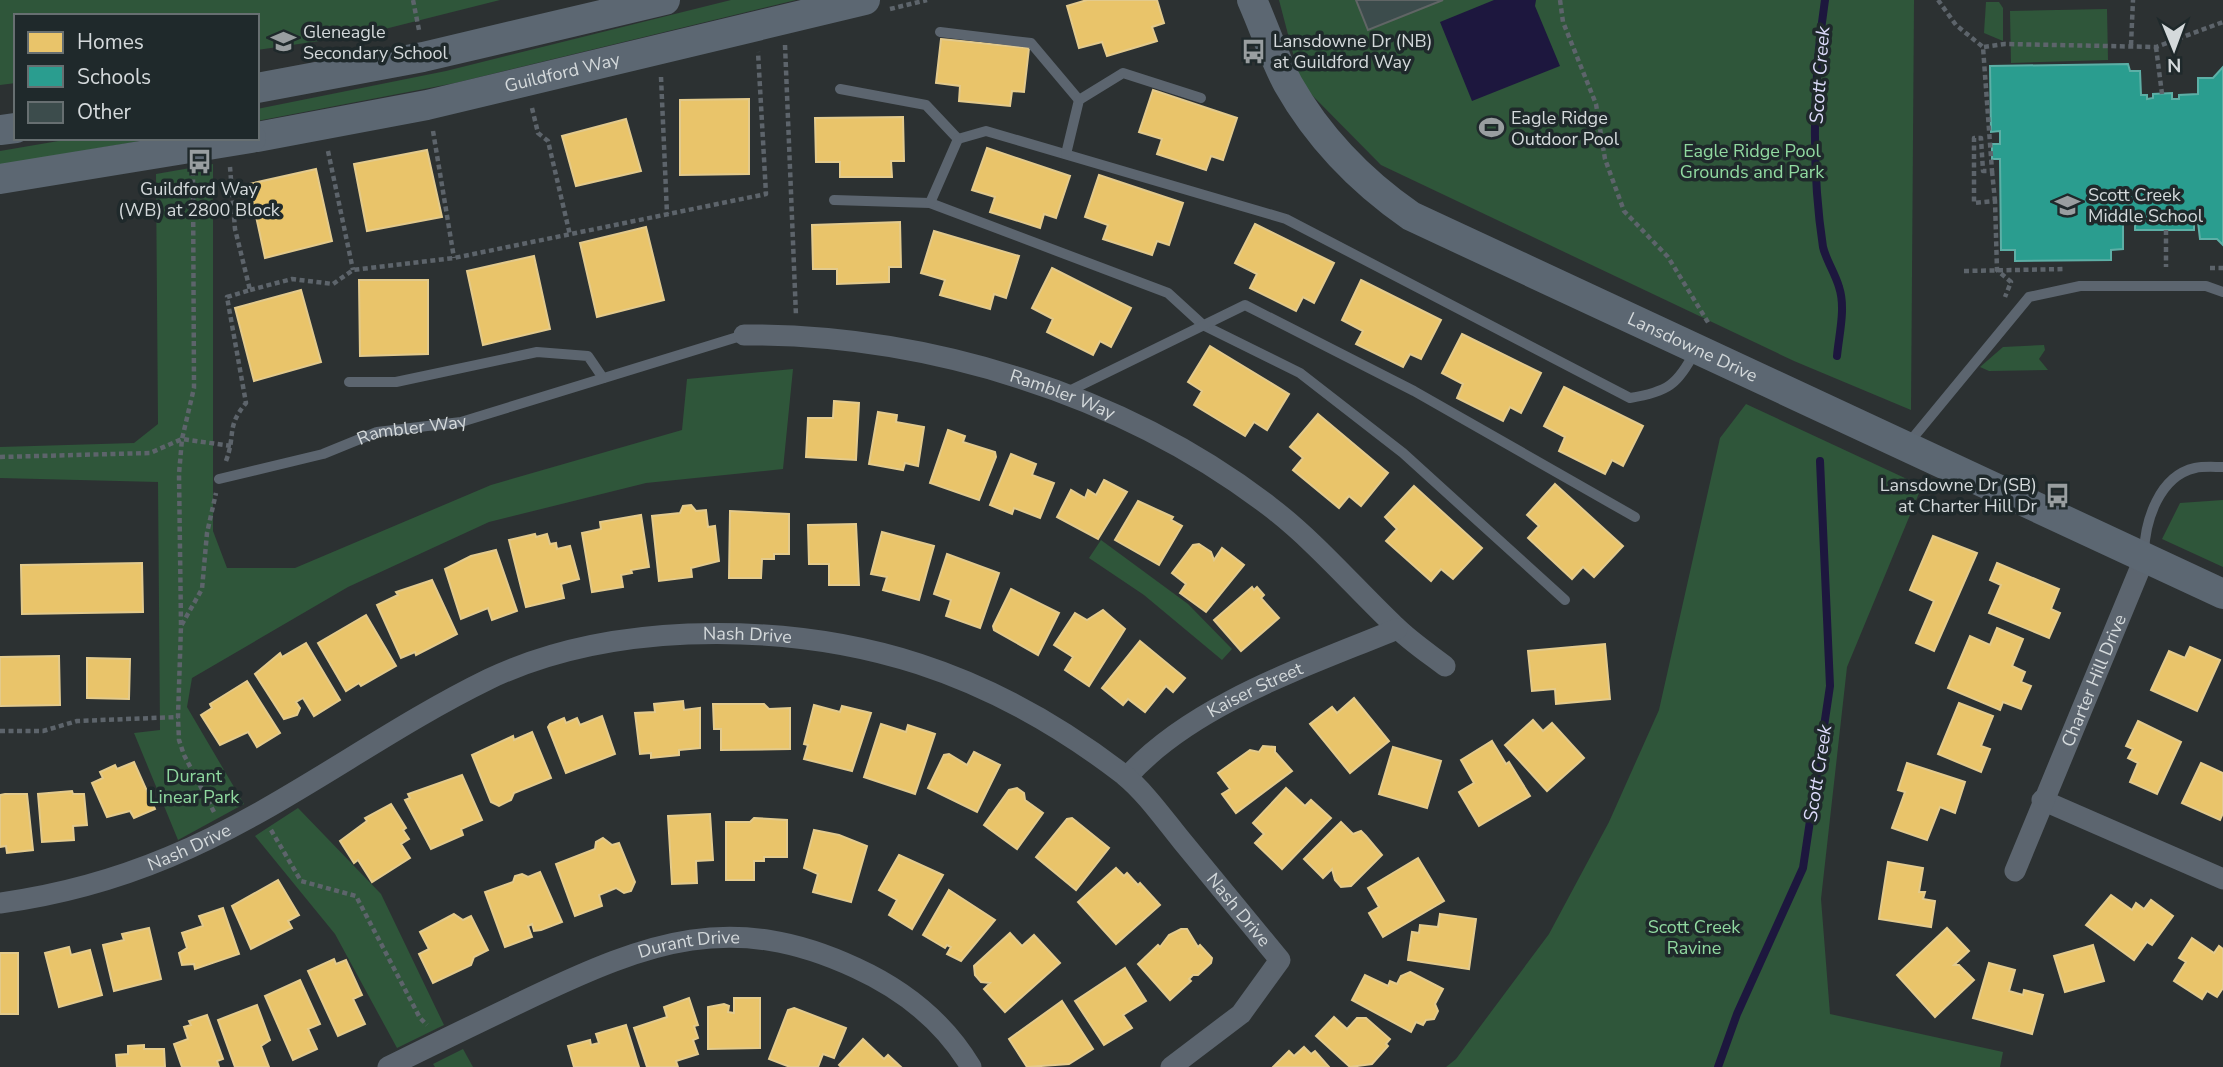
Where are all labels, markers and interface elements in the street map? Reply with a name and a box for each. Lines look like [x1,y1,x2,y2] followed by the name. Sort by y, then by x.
[14,14,259,140] legend
[2139,14,2209,84] north arrow
[303,20,449,65] place label: Gleneagle Secondary School
[1804,25,1836,125] water label: Scott Creek
[77,28,144,56] text: Homes
[269,28,297,56] school or university icon: Gleneagle Secondary School
[1273,29,1432,74] place label: Lansdowne Dr (NB) at Guildford Way
[1239,37,1267,65] bus stop icon: Lansdowne Dr (NB) at Guildford Way
[502,47,623,98] street label: Guildford Way
[2167,52,2182,78] text: N
[77,63,151,91] text: Schools
[77,98,132,126] text: Other
[1511,106,1620,151] place label: Eagle Ridge Outdoor Pool
[1477,114,1505,142] sports icon: Eagle Ridge Outdoor Pool
[1680,139,1825,184] park label: Eagle Ridge Pool Grounds and Park
[185,148,213,176] bus stop icon: Guildford Way (WB) at 2800 Block
[118,177,281,222] place label: Guildford Way (WB) at 2800 Block
[2088,183,2204,228] place label: Scott Creek Middle School
[2054,191,2082,219] school or university icon: Scott Creek Middle School
[1624,306,1762,388] street label: Lansdowne Drive
[1007,364,1120,426] street label: Rambler Way
[353,409,471,451] street label: Rambler Way
[1880,473,2038,518] place label: Lansdowne Dr (SB) at Charter Hill Dr
[2043,481,2071,509] bus stop icon: Lansdowne Dr (SB) at Charter Hill Dr
[2056,611,2132,751] street label: Charter Hill Drive
[703,621,793,649] street label: Nash Drive
[1203,656,1307,723] street label: Kaiser Street
[1797,722,1839,824] water label: Scott Creek
[149,764,240,809] park label: Durant Linear Park
[144,818,235,876] street label: Nash Drive
[1201,868,1276,952] street label: Nash Drive
[1648,915,1741,960] park label: Scott Creek Ravine
[635,925,740,964] street label: Durant Drive

